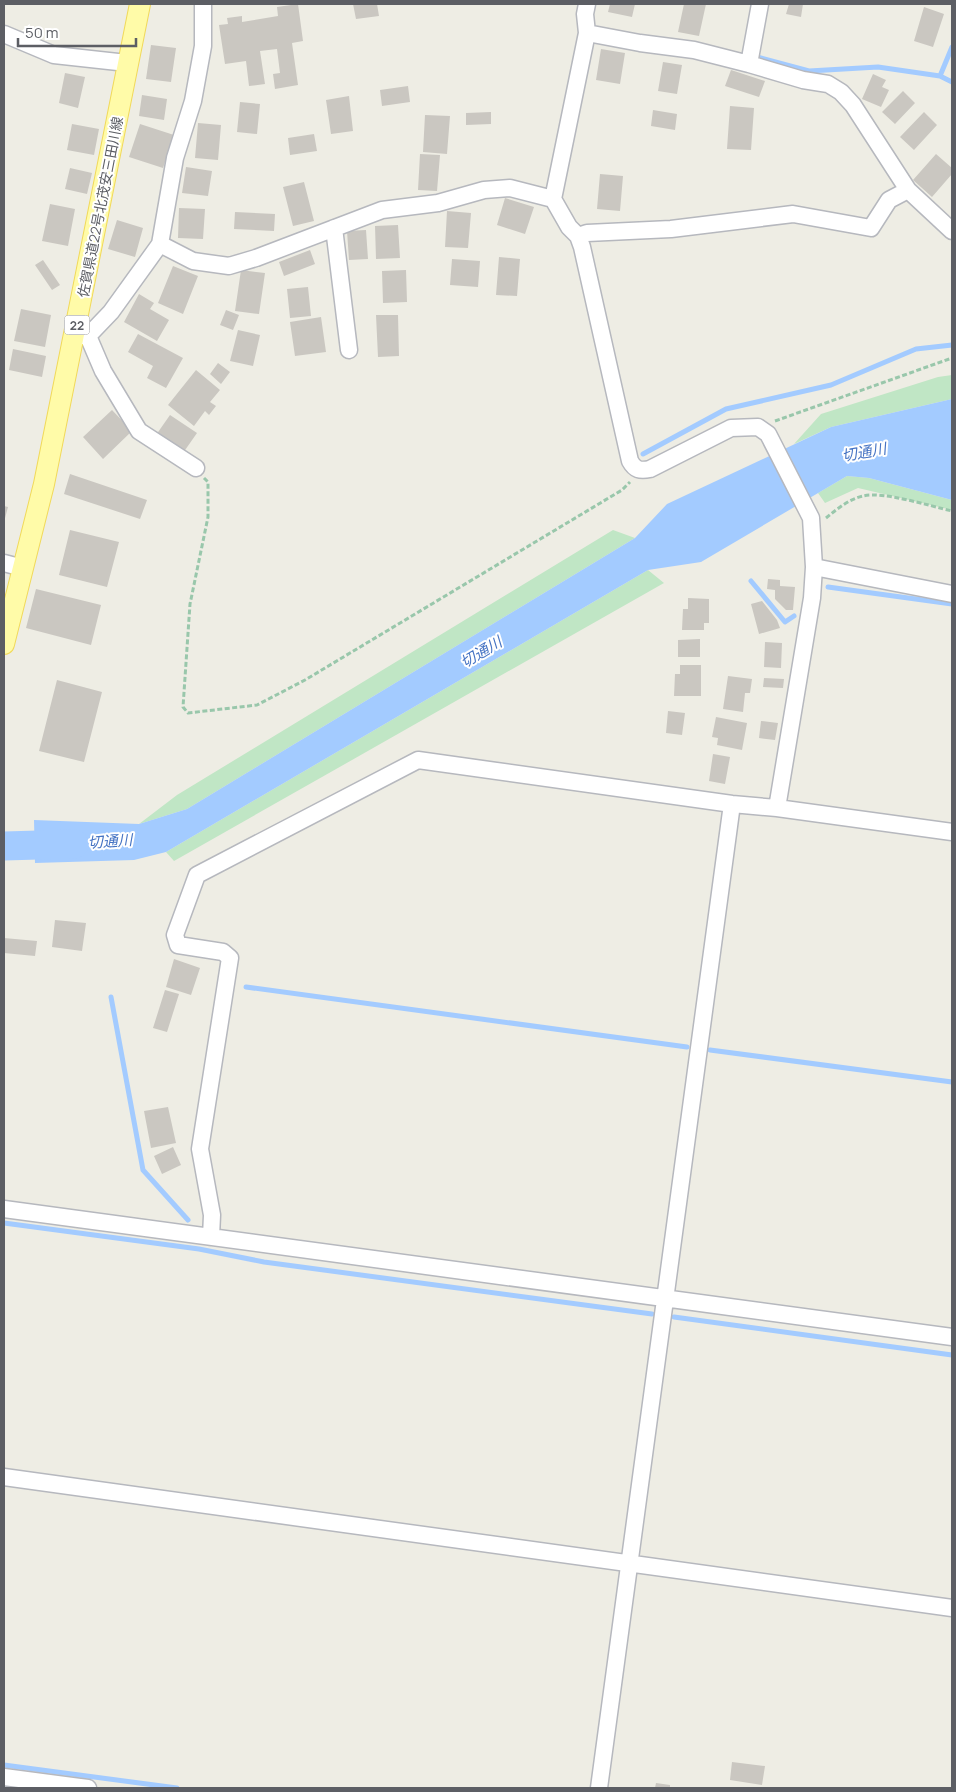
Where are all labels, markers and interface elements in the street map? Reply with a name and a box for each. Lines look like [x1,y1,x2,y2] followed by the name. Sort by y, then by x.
[18,15,135,47] scale bar
[25,22,59,43] text: 50 m
[73,115,127,299] street label: 佐賀県道22号北茂安三田川線
[64,316,90,334] road number: 22
[840,437,890,466] water label: 切通川
[456,630,507,673] water label: 切通川
[87,829,135,853] water label: 切通川

